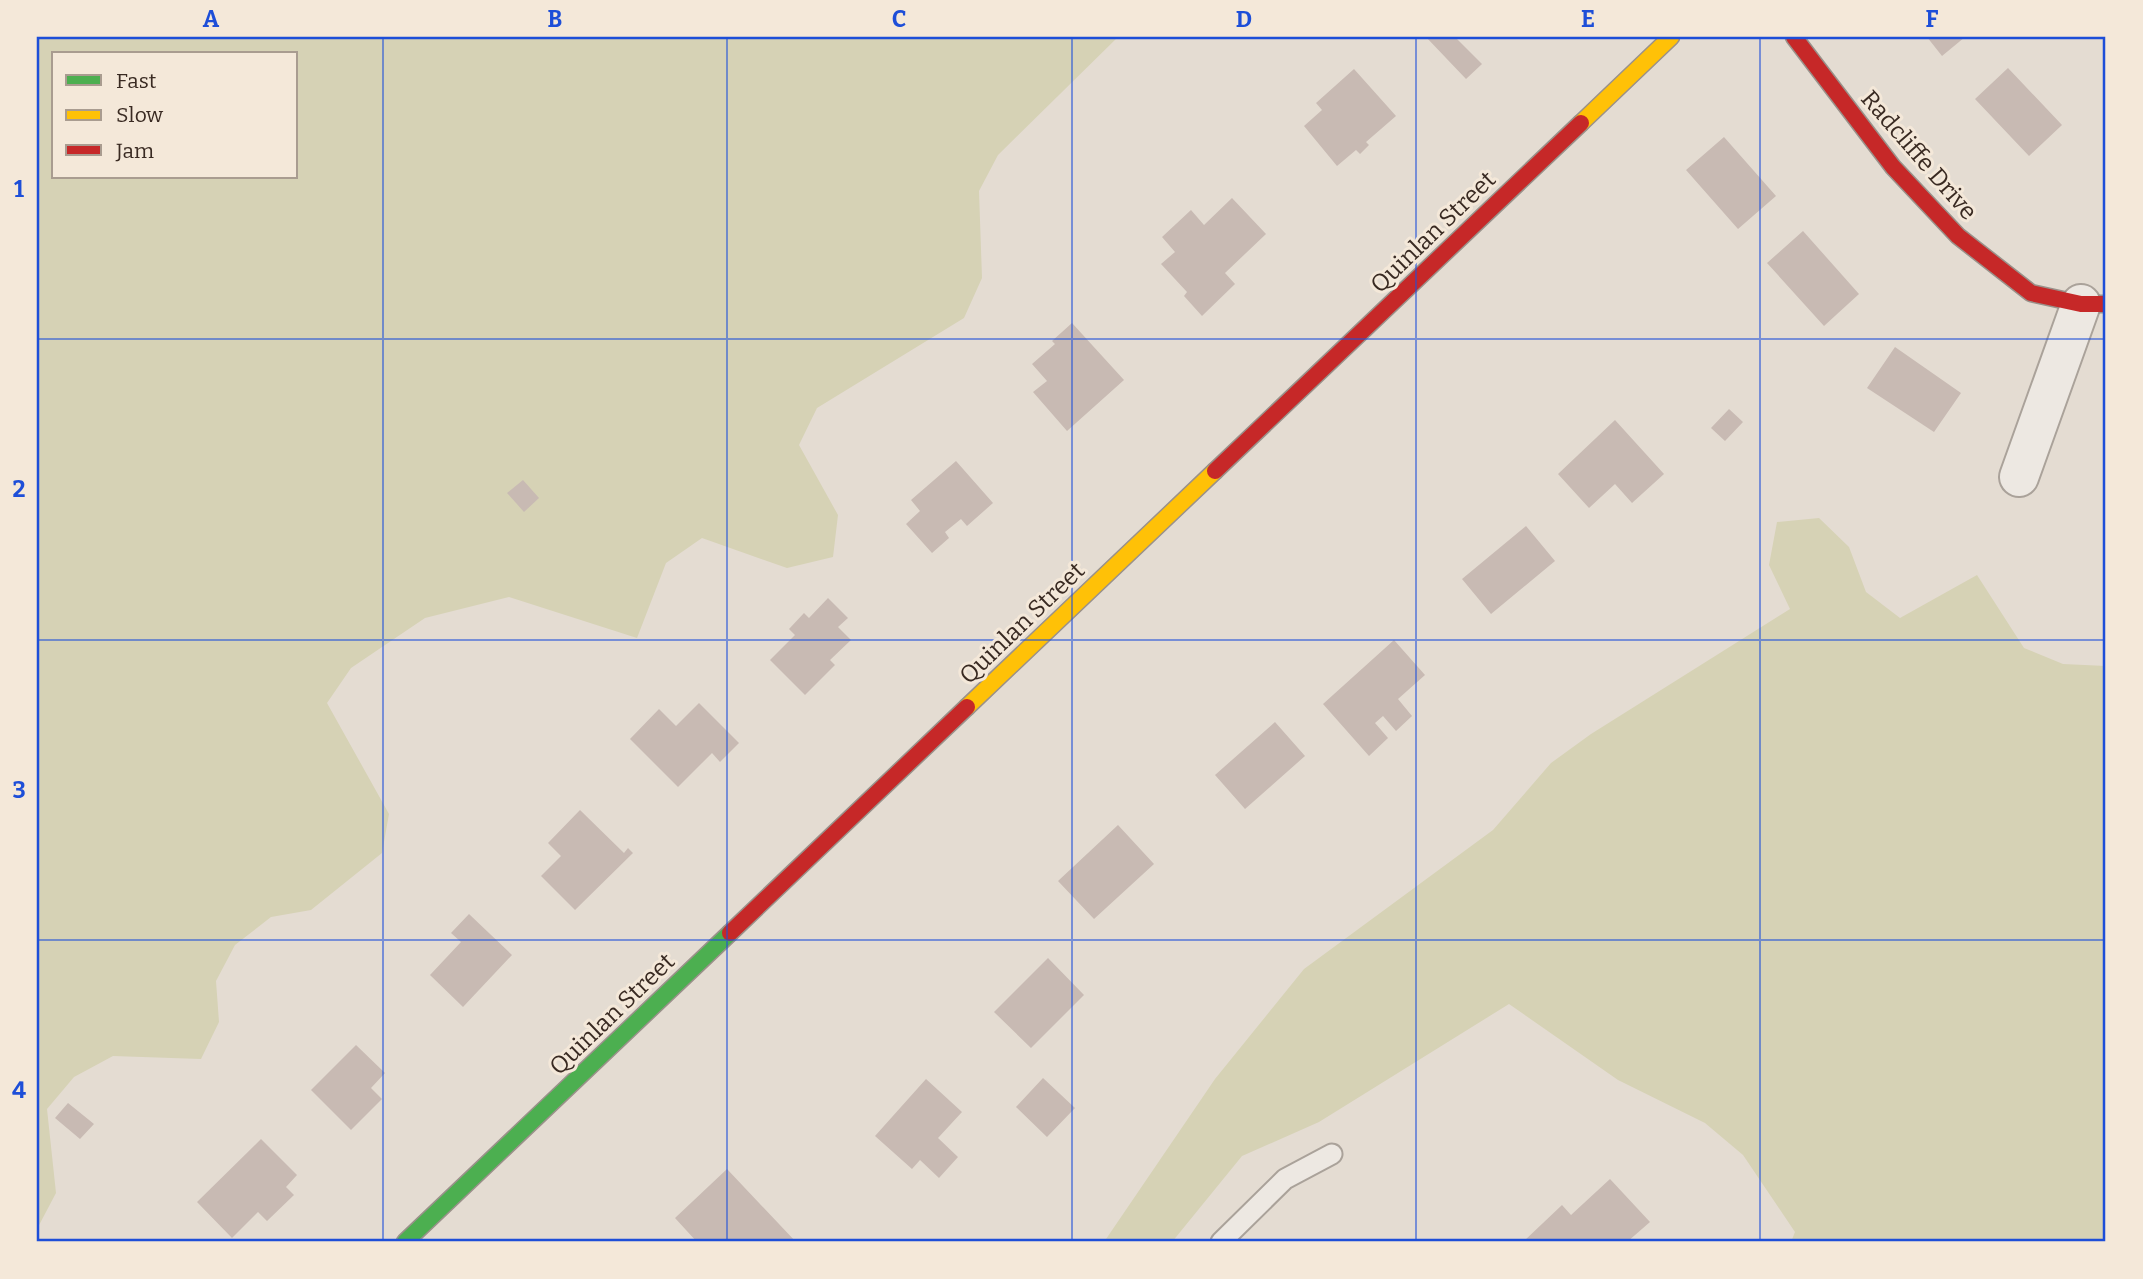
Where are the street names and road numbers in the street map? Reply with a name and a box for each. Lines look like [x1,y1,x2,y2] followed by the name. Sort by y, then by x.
[1855,85,1983,225] street label: Radcliffe Drive
[1365,165,1501,299] street label: Quinlan Street
[954,556,1090,690] street label: Quinlan Street
[544,947,680,1081] street label: Quinlan Street

